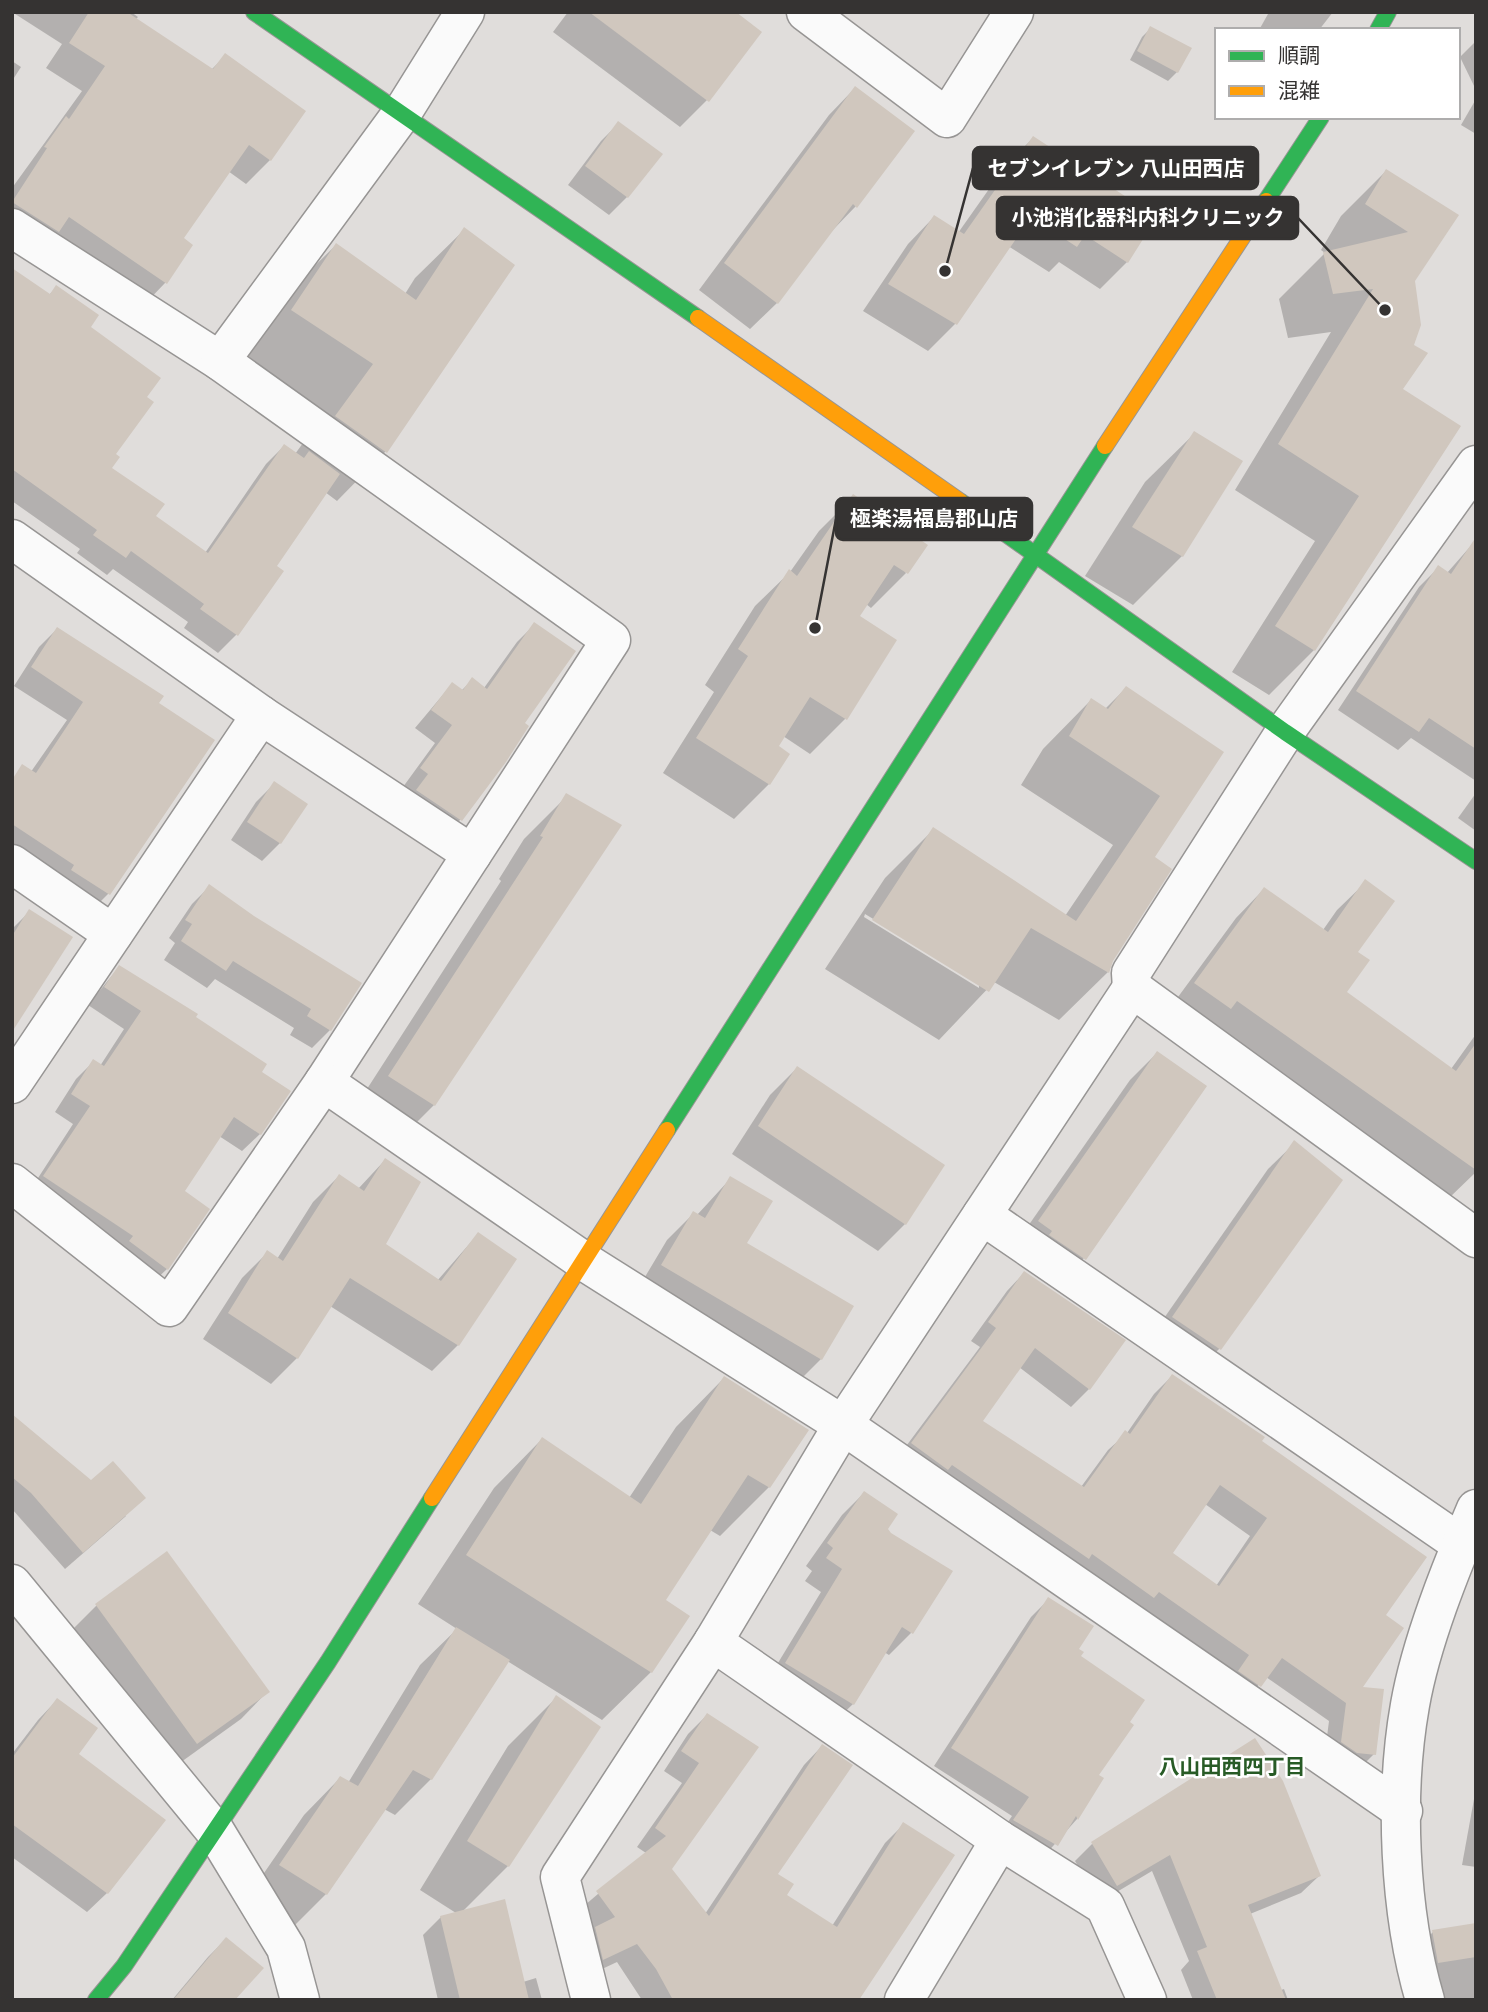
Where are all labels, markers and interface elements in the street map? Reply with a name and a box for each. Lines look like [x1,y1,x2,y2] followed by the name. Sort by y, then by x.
[1215,28,1460,119] legend
[1278,41,1320,70] text: 順調
[1278,76,1320,105] text: 混雑
[973,147,1258,189] callout: セブンイレブン 八山田西店
[988,154,1244,183] text: セブンイレブン 八山田西店
[997,197,1298,239] callout: 小池消化器科内科クリニック
[1012,203,1285,232] text: 小池消化器科内科クリニック
[836,498,1032,540] callout: 極楽湯福島郡山店
[850,504,1018,533] text: 極楽湯福島郡山店
[1159,1752,1306,1781] district label: 八山田西四丁目

